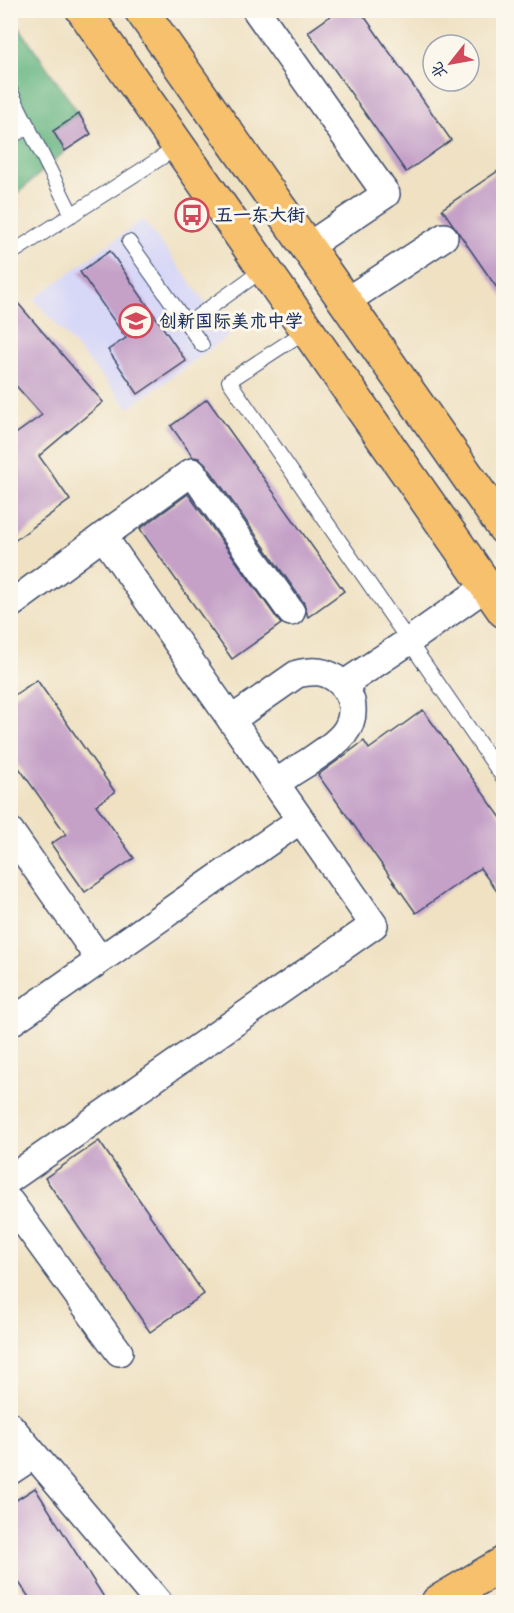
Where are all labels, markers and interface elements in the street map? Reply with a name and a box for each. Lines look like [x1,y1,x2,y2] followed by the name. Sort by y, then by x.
[421,33,481,93] north arrow
[425,58,453,83] text: 北
[174,197,210,233] bus stop icon: 五一东大街
[215,203,305,228] place label: 五一东大街
[118,303,154,339] school or university icon: 创新国际美术中学
[159,309,303,334] place label: 创新国际美术中学

